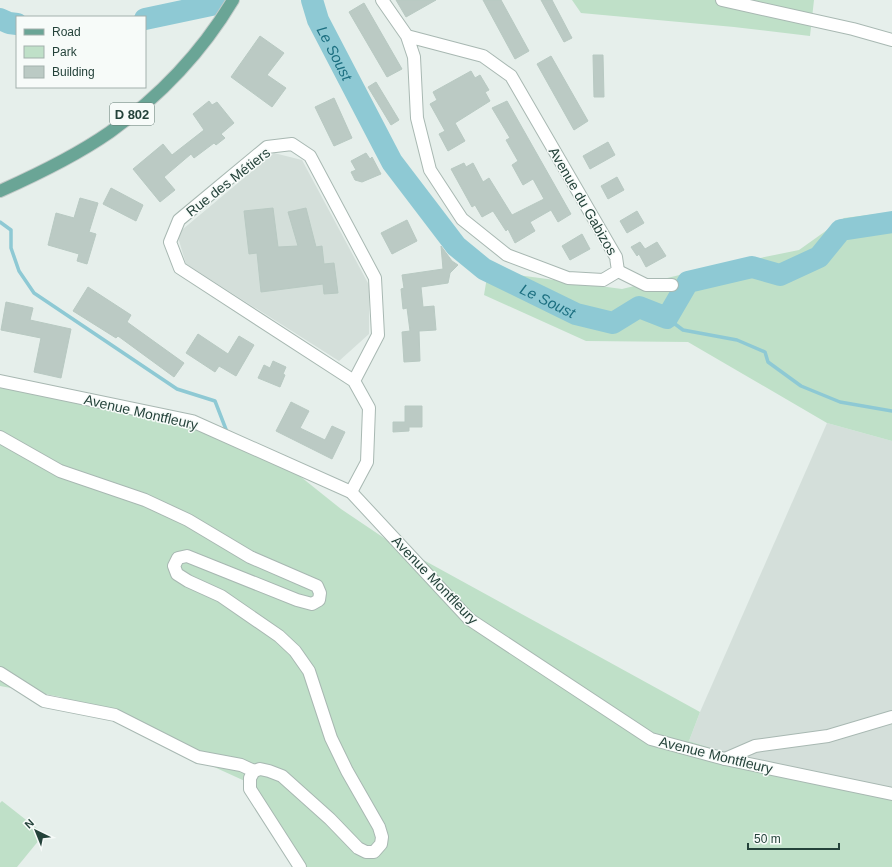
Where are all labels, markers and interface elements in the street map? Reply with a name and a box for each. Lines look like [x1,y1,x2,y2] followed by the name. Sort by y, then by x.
[16,16,146,88] legend
[314,23,357,84] water label: Le Soust
[52,25,81,39] text: Road
[52,45,78,59] text: Park
[52,65,95,79] text: Building
[110,103,154,125] road number: D 802
[183,144,273,220] street label: Rue des Métiers
[546,144,620,258] street label: Avenue du Gabizos
[518,280,579,321] water label: Le Soust
[82,391,200,433] street label: Avenue Montfleury
[389,533,481,627] street label: Avenue Montfleury
[658,733,774,777] street label: Avenue Montfleury
[16,811,56,851] north arrow
[22,817,36,831] text: N
[748,825,839,851] scale bar
[754,832,781,846] text: 50 m

